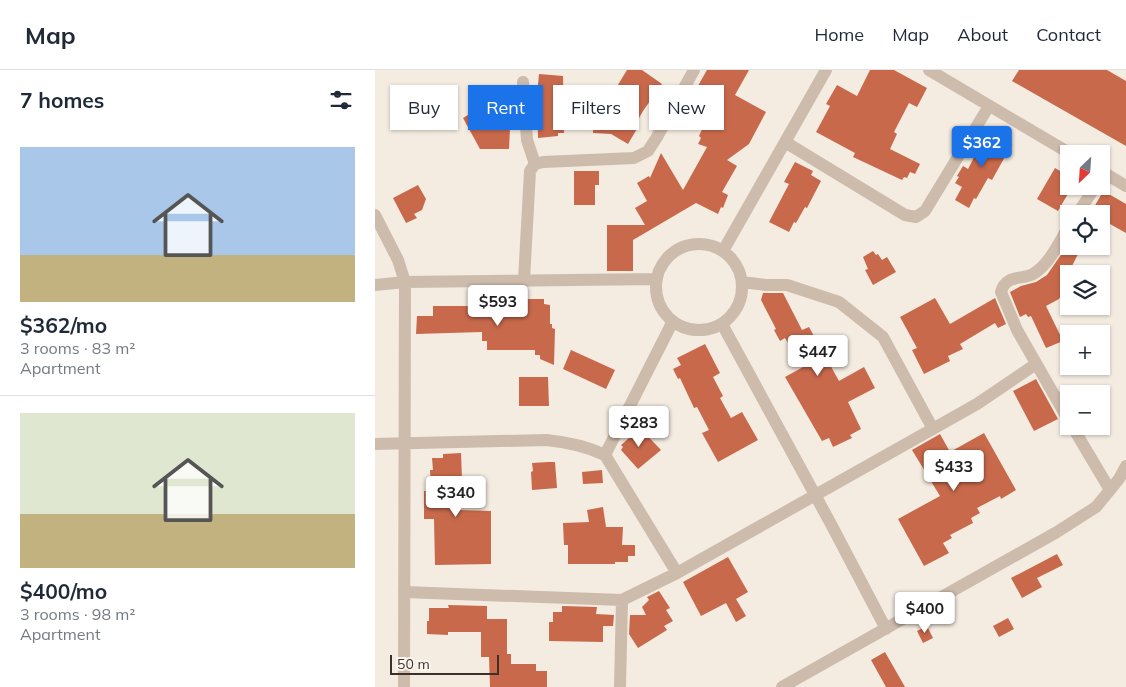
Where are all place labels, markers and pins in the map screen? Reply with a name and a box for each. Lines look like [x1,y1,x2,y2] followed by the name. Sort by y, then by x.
[952,126,1012,168] pin: $362
[468,284,528,327] pin: $593
[788,334,848,377] pin: $447
[609,406,669,448] pin: $283
[924,450,984,492] pin: $433
[426,476,486,518] pin: $340
[895,592,955,634] pin: $400

